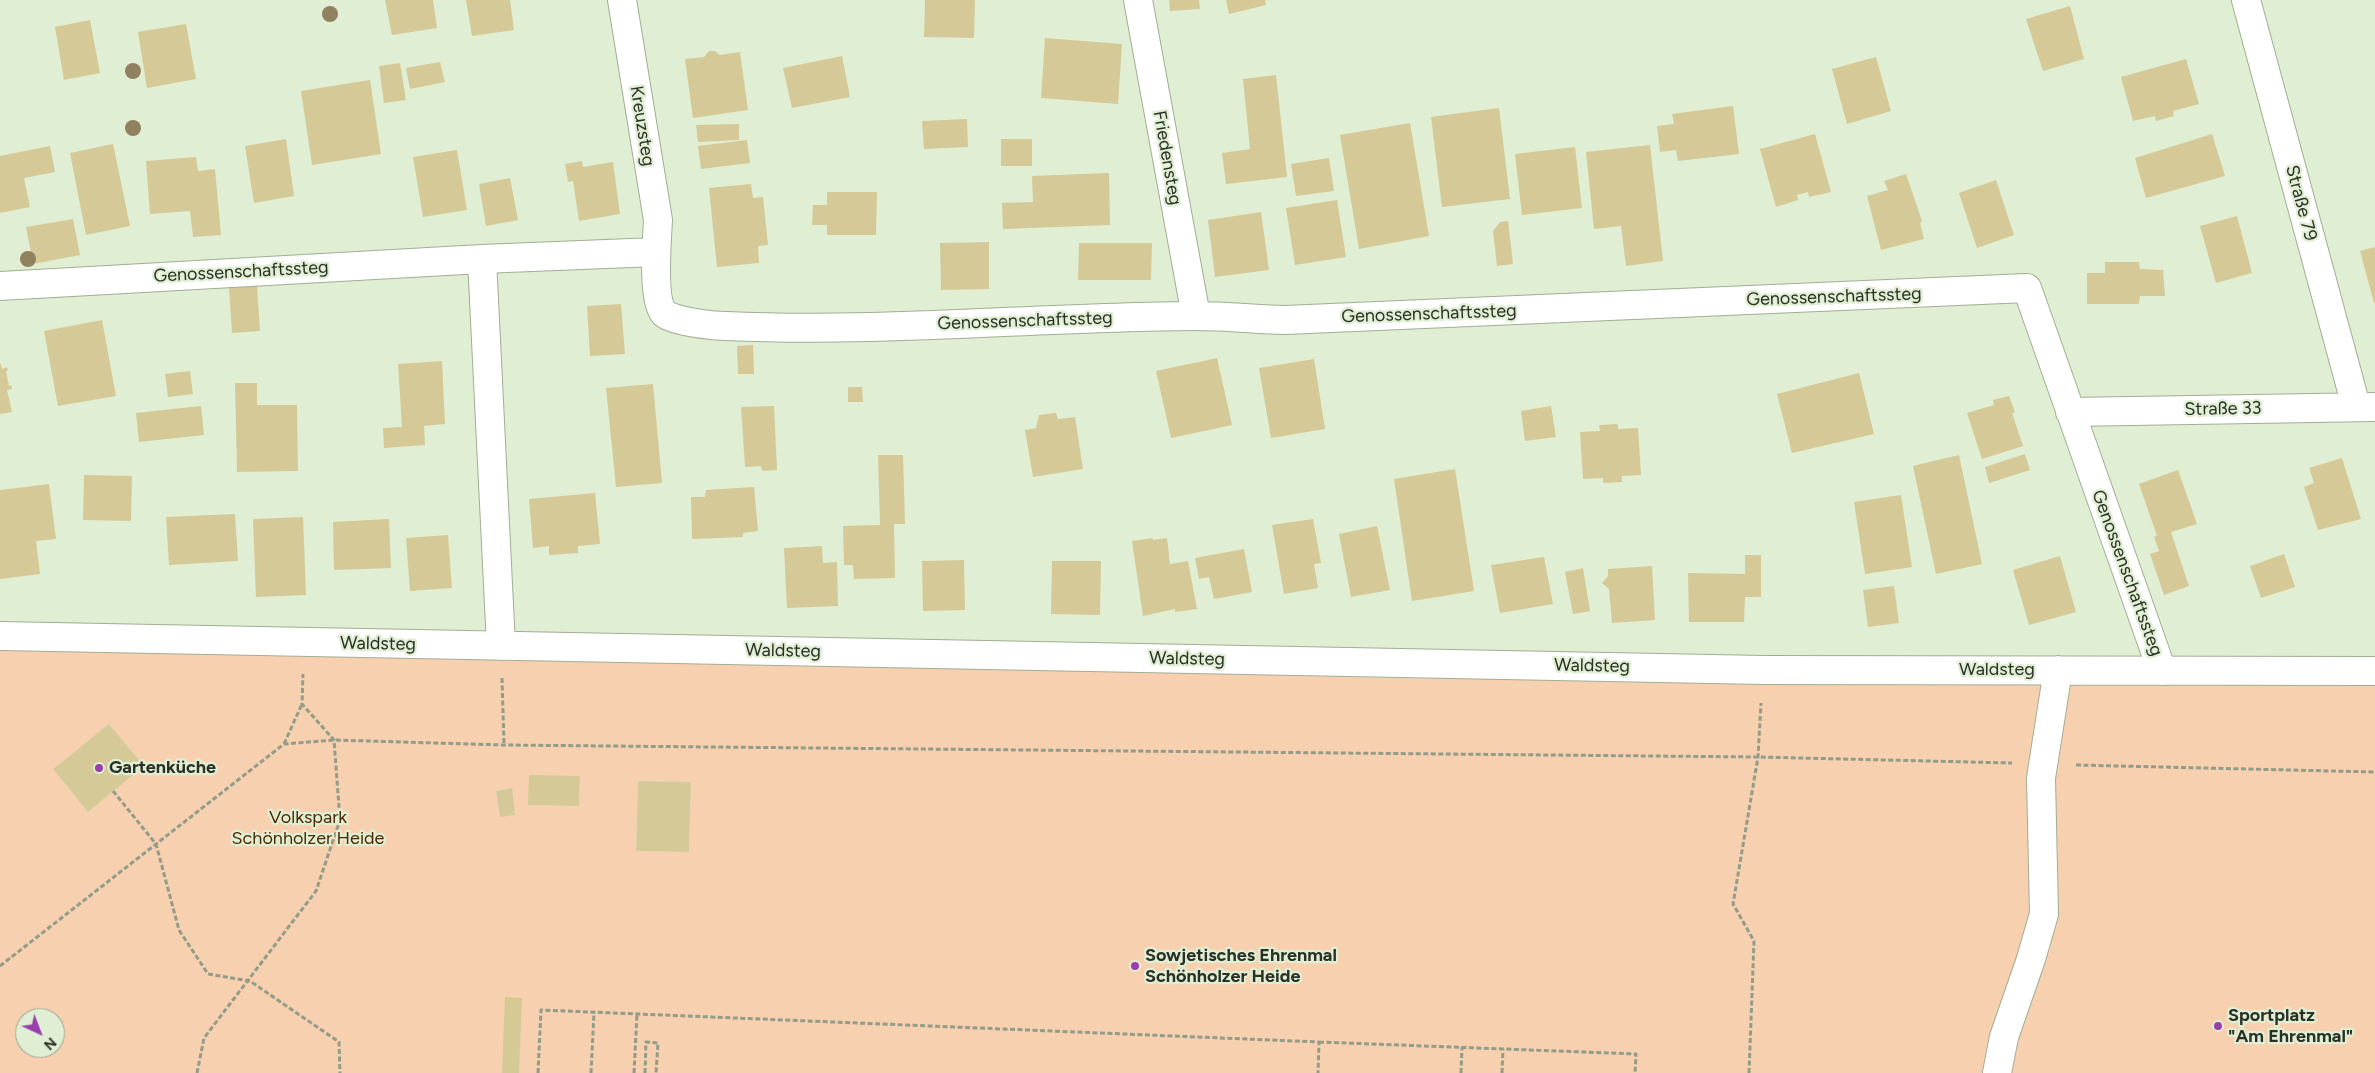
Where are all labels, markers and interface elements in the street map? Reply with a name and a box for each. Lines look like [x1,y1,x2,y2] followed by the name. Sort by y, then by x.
[625,84,659,168] street label: Kreuzsteg
[1148,109,1186,207] street label: Friedensteg
[2281,163,2321,243] street label: Straße 79
[153,257,329,287] street label: Genossenschaftssteg
[1746,283,1922,311] street label: Genossenschaftssteg
[1341,300,1517,328] street label: Genossenschaftssteg
[937,307,1113,335] street label: Genossenschaftssteg
[2184,398,2262,420] street label: Straße 33
[2087,487,2167,659] street label: Genossenschaftssteg
[340,633,416,655] street label: Waldsteg
[745,640,821,662] street label: Waldsteg
[1149,648,1225,670] street label: Waldsteg
[1554,655,1630,677] street label: Waldsteg
[1959,659,2035,681] street label: Waldsteg
[109,757,216,779] place label: Gartenküche
[93,762,105,774] marker: Gartenküche
[232,807,384,850] park label: Volkspark Schönholzer Heide
[1145,945,1337,988] place label: Sowjetisches Ehrenmal Schönholzer Heide
[1129,960,1141,972] marker: Sowjetisches Ehrenmal Schönholzer Heide
[2228,1005,2353,1048] place label: Sportplatz "Am Ehrenmal"
[15,1008,65,1058] north arrow
[2212,1020,2224,1032] marker: Sportplatz "Am Ehrenmal"
[40,1034,60,1054] text: N

